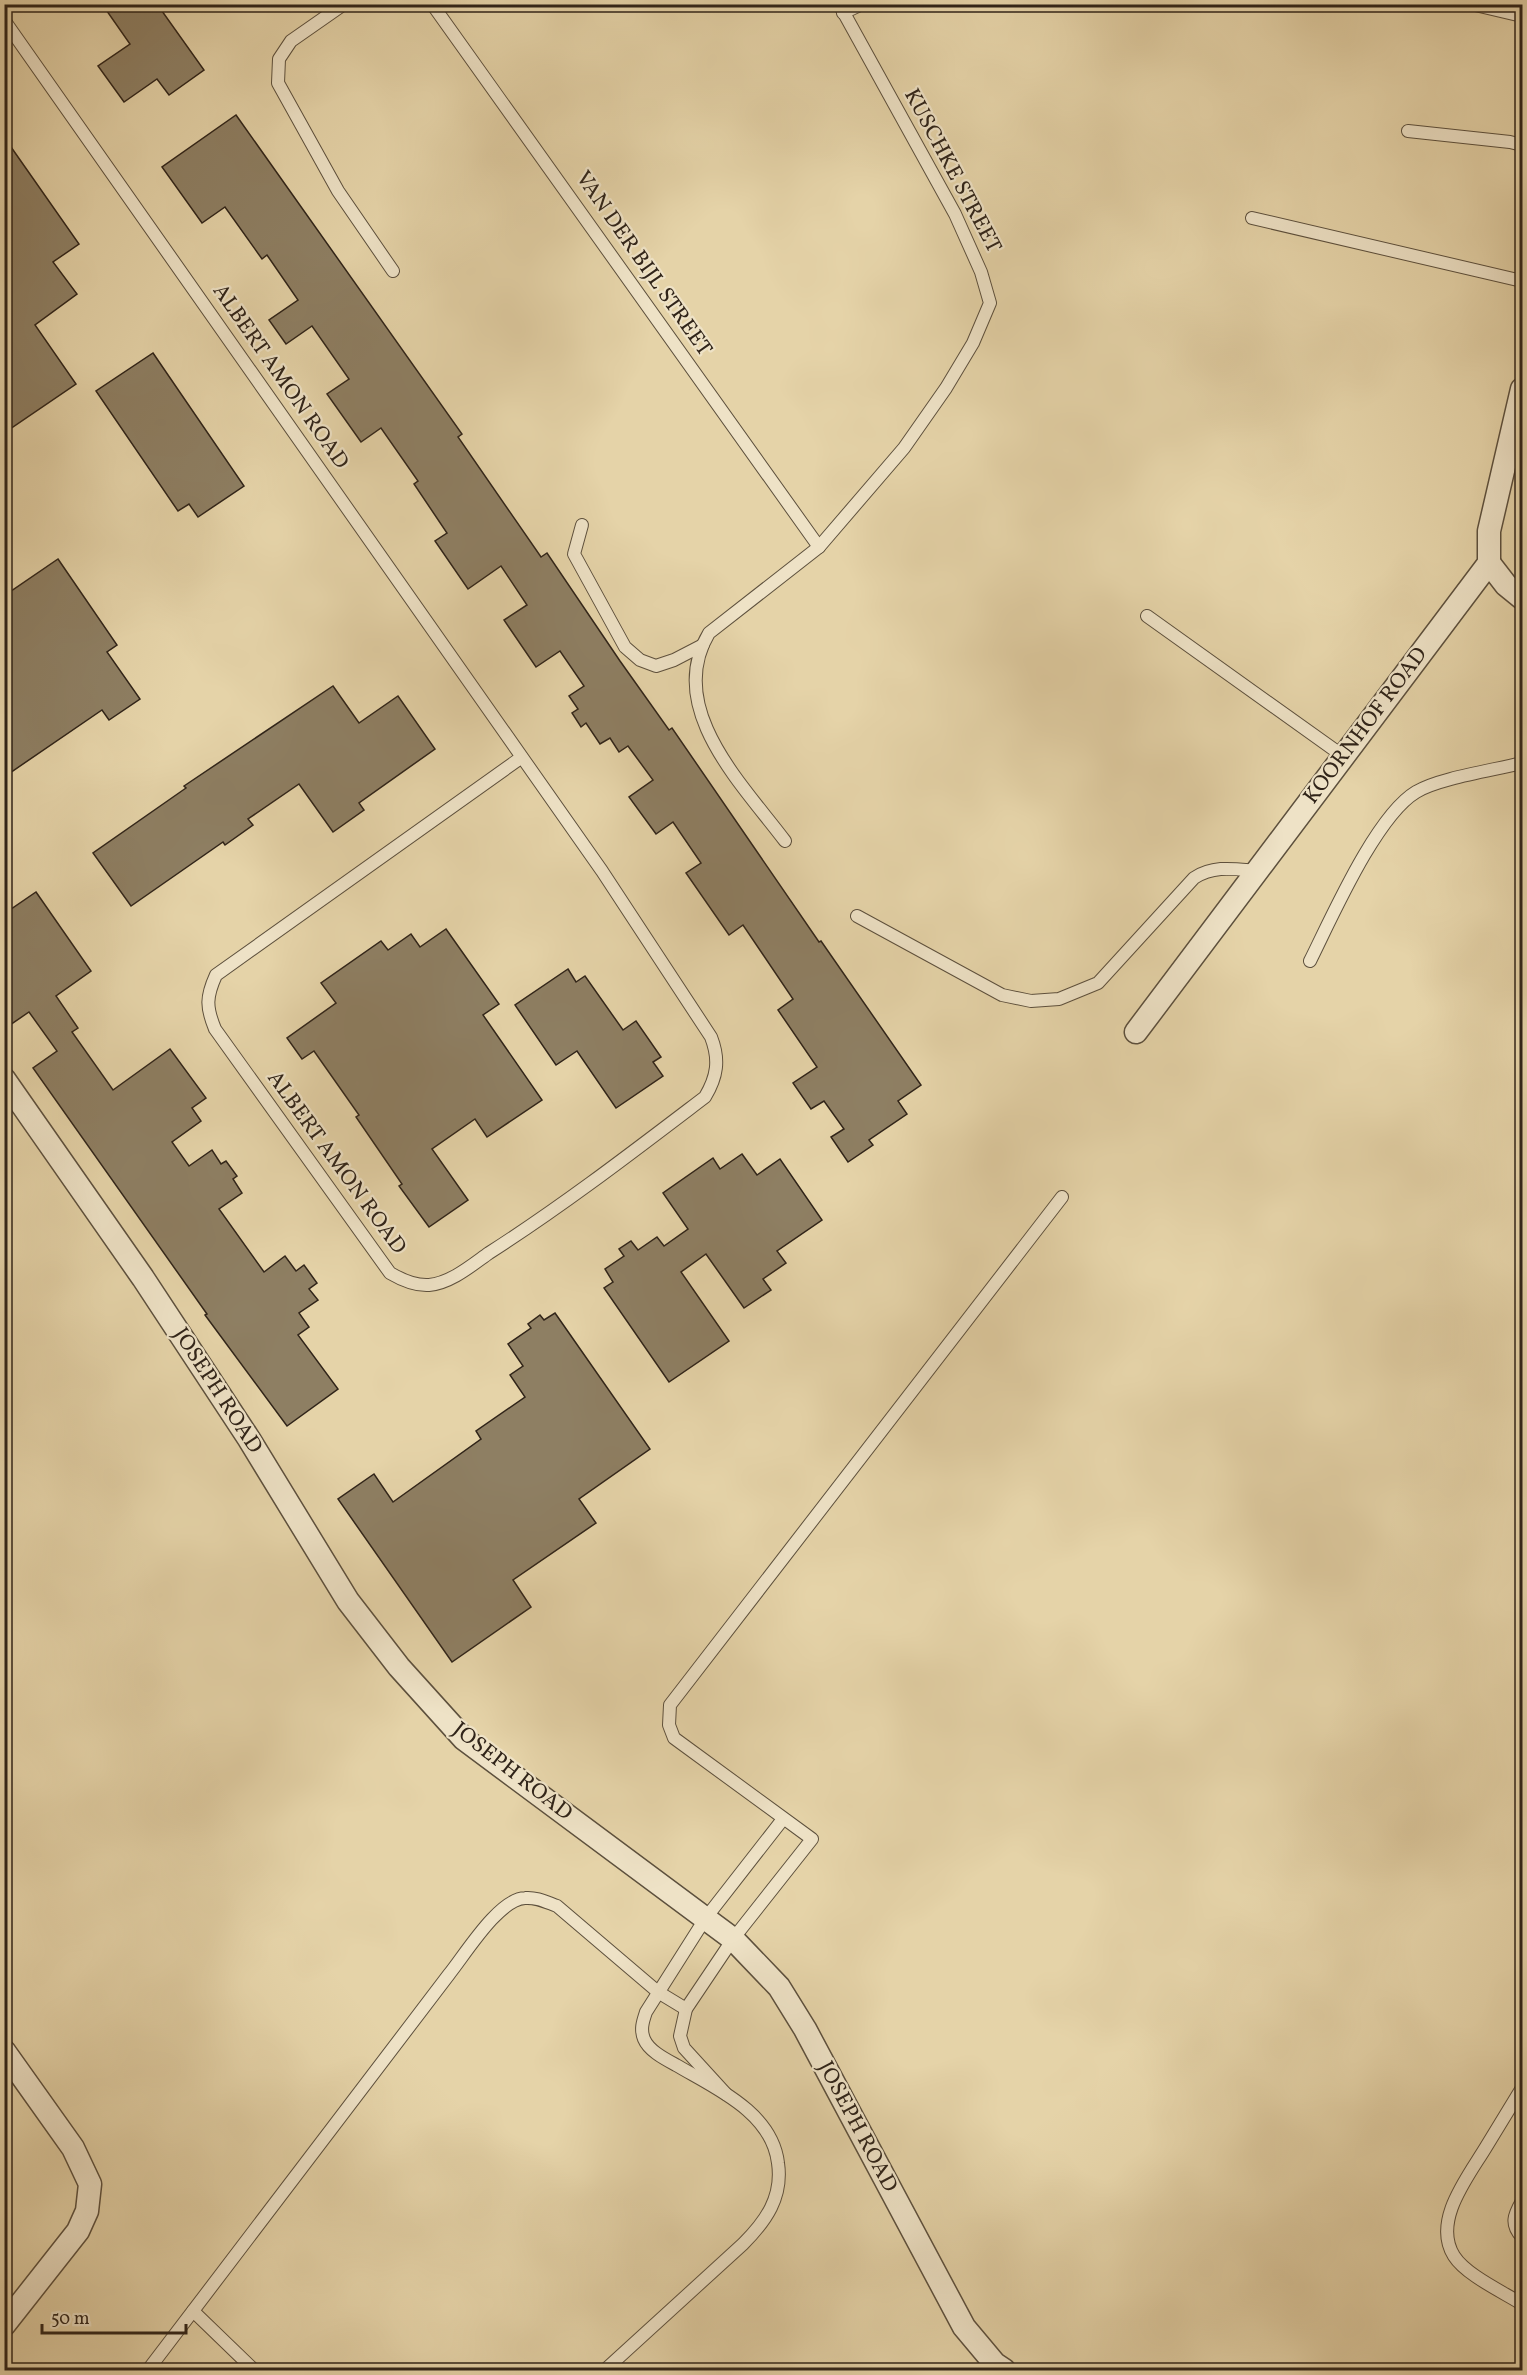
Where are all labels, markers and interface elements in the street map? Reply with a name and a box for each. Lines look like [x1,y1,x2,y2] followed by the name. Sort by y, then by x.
[896,83,1009,259] street label: KUSCHKE STREET
[567,165,719,363] street label: VAN DER BIJL STREET
[204,278,356,476] street label: ALBERT AMON ROAD
[1297,641,1435,811] street label: KOORNHOF ROAD
[259,1065,413,1261] street label: ALBERT AMON ROAD
[165,1322,269,1460] street label: JOSEPH ROAD
[445,1715,579,1829] street label: JOSEPH ROAD
[809,2056,905,2198] street label: JOSEPH ROAD
[42,2297,186,2335] scale bar
[51,2307,90,2332] text: 50 m

